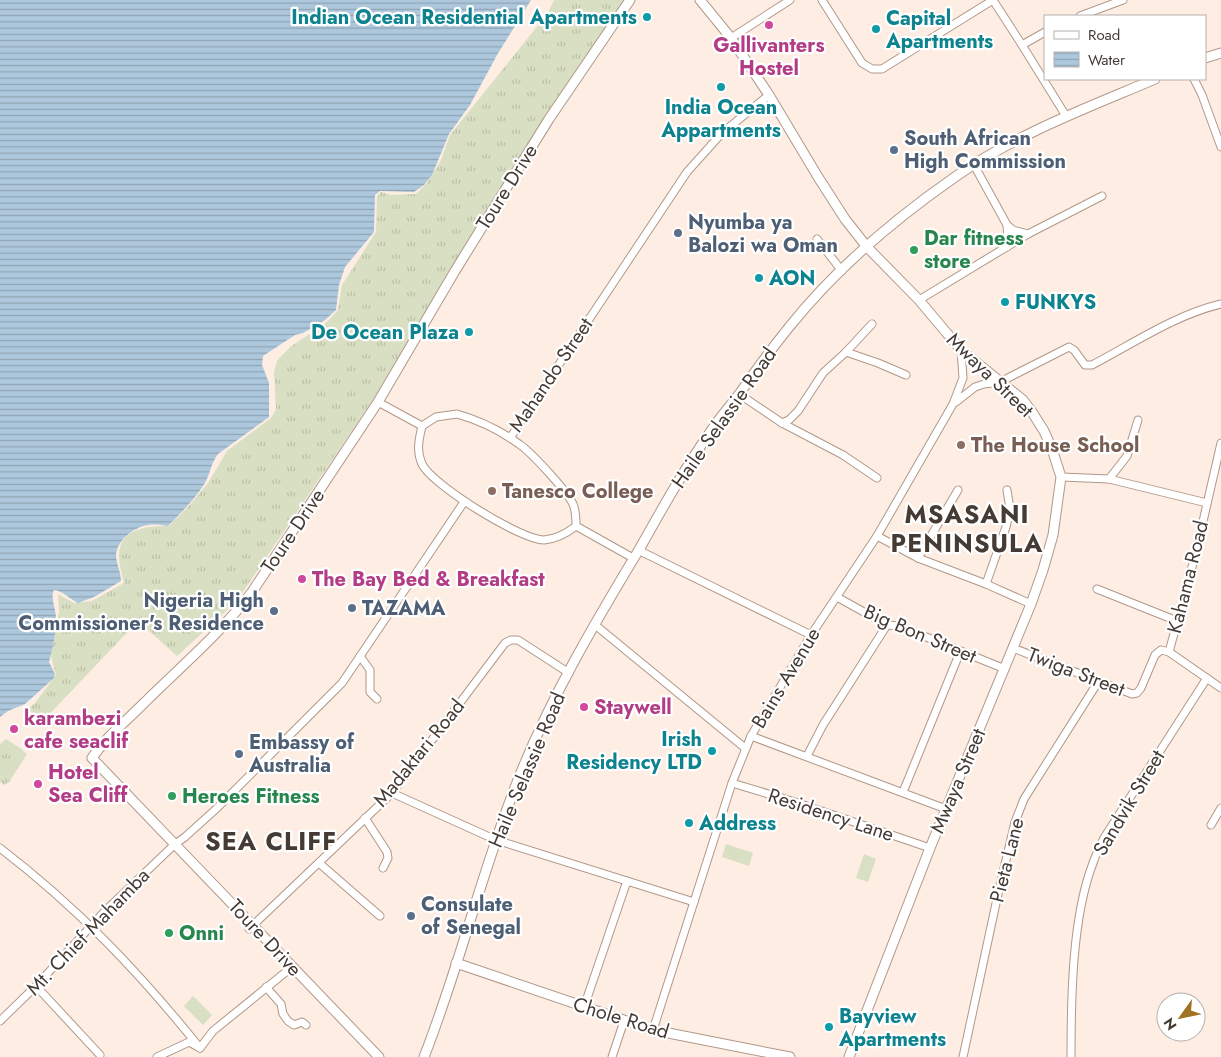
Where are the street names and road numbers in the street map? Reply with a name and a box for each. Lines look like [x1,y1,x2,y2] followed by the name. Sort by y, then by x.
[469,139,545,235] street label: Toure Drive
[502,312,600,438] street label: Mahando Street
[940,326,1040,424] street label: Mwaya Street
[664,342,784,494] street label: Haile Selassie Road
[254,483,332,579] street label: Toure Drive
[1160,518,1216,636] street label: Kahama Road
[859,597,981,671] street label: Big Bon Street
[745,622,827,734] street label: Bains Avenue
[1023,640,1129,704] street label: Twiga Street
[481,688,573,852] street label: Haile Selassie Road
[366,693,472,813] street label: Madaktari Road
[923,724,993,838] street label: Mwaya Street
[1086,744,1172,861] street label: Sandvik Street
[764,781,898,849] street label: Residency Lane
[982,815,1032,905] street label: Pieta Lane
[20,862,156,1002] street label: Mt. Chief Mahamba
[222,893,308,983] street label: Toure Drive
[569,990,673,1046] street label: Chole Road

